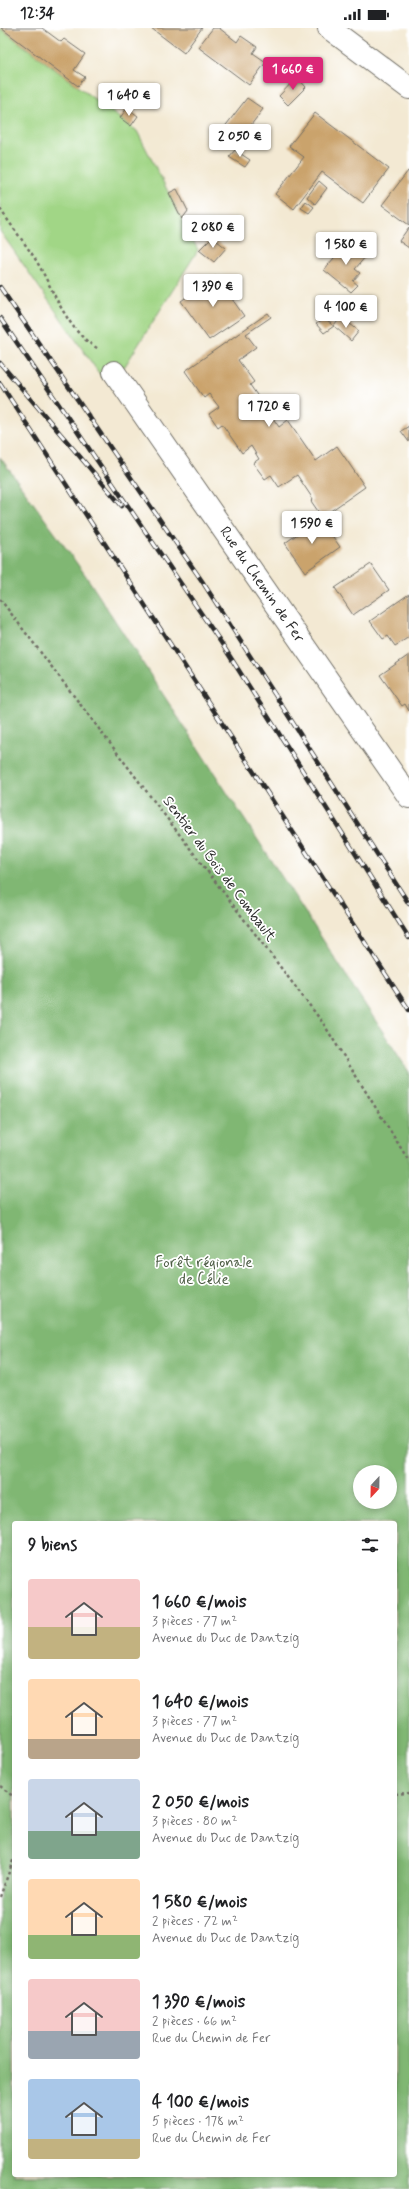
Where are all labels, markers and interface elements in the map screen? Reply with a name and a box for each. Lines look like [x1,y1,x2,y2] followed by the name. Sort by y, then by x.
[20,4,55,24] text: 12:34
[256,57,330,91] pin: 1 660 €
[272,61,314,78] text: 1 660 €
[92,83,166,117] pin: 1 640 €
[107,87,151,104] text: 1 640 €
[203,124,277,158] pin: 2 050 €
[218,128,262,145] text: 2 050 €
[176,215,250,249] pin: 2 080 €
[191,219,235,236] text: 2 080 €
[309,232,383,266] pin: 1 580 €
[325,236,367,253] text: 1 580 €
[176,274,250,308] pin: 1 390 €
[193,278,233,295] text: 1 390 €
[309,295,383,329] pin: 4 100 €
[324,299,368,316] text: 4 100 €
[232,394,306,428] pin: 1 720 €
[248,398,290,415] text: 1 720 €
[275,511,349,545] pin: 1 590 €
[291,515,333,532] text: 1 590 €
[214,523,309,647] street label: Rue du Chemin de Fer
[158,792,280,946] street label: Sentier du Bois de Combault
[155,1253,253,1290] park label: Forêt régionale de Célie
[353,1465,397,1509] north arrow
[353,1465,397,1509] map controls
[28,1534,77,1556] text: 9 biens
[359,1534,381,1556] icon: filters
[152,1591,247,1613] text: 1 660 €/mois
[60,1595,108,1643] icon: home
[152,1613,237,1630] text: 3 pièces · 77 m²
[152,1630,299,1647] text: Avenue du Duc de Dantzig
[152,1691,249,1713] text: 1 640 €/mois
[60,1695,108,1743] icon: home
[152,1713,237,1730] text: 3 pièces · 77 m²
[152,1730,299,1747] text: Avenue du Duc de Dantzig
[152,1791,249,1813] text: 2 050 €/mois
[60,1795,108,1843] icon: home
[152,1813,237,1830] text: 3 pièces · 80 m²
[152,1830,299,1847] text: Avenue du Duc de Dantzig
[152,1891,247,1913] text: 1 580 €/mois
[60,1895,108,1943] icon: home
[152,1913,238,1930] text: 2 pièces · 72 m²
[152,1930,299,1947] text: Avenue du Duc de Dantzig
[152,1991,245,2013] text: 1 390 €/mois
[60,1995,108,2043] icon: home
[152,2013,237,2030] text: 2 pièces · 66 m²
[152,2030,270,2047] text: Rue du Chemin de Fer
[152,2091,249,2113] text: 4 100 €/mois
[60,2095,108,2143] icon: home
[152,2113,244,2130] text: 5 pièces · 178 m²
[152,2130,270,2147] text: Rue du Chemin de Fer

